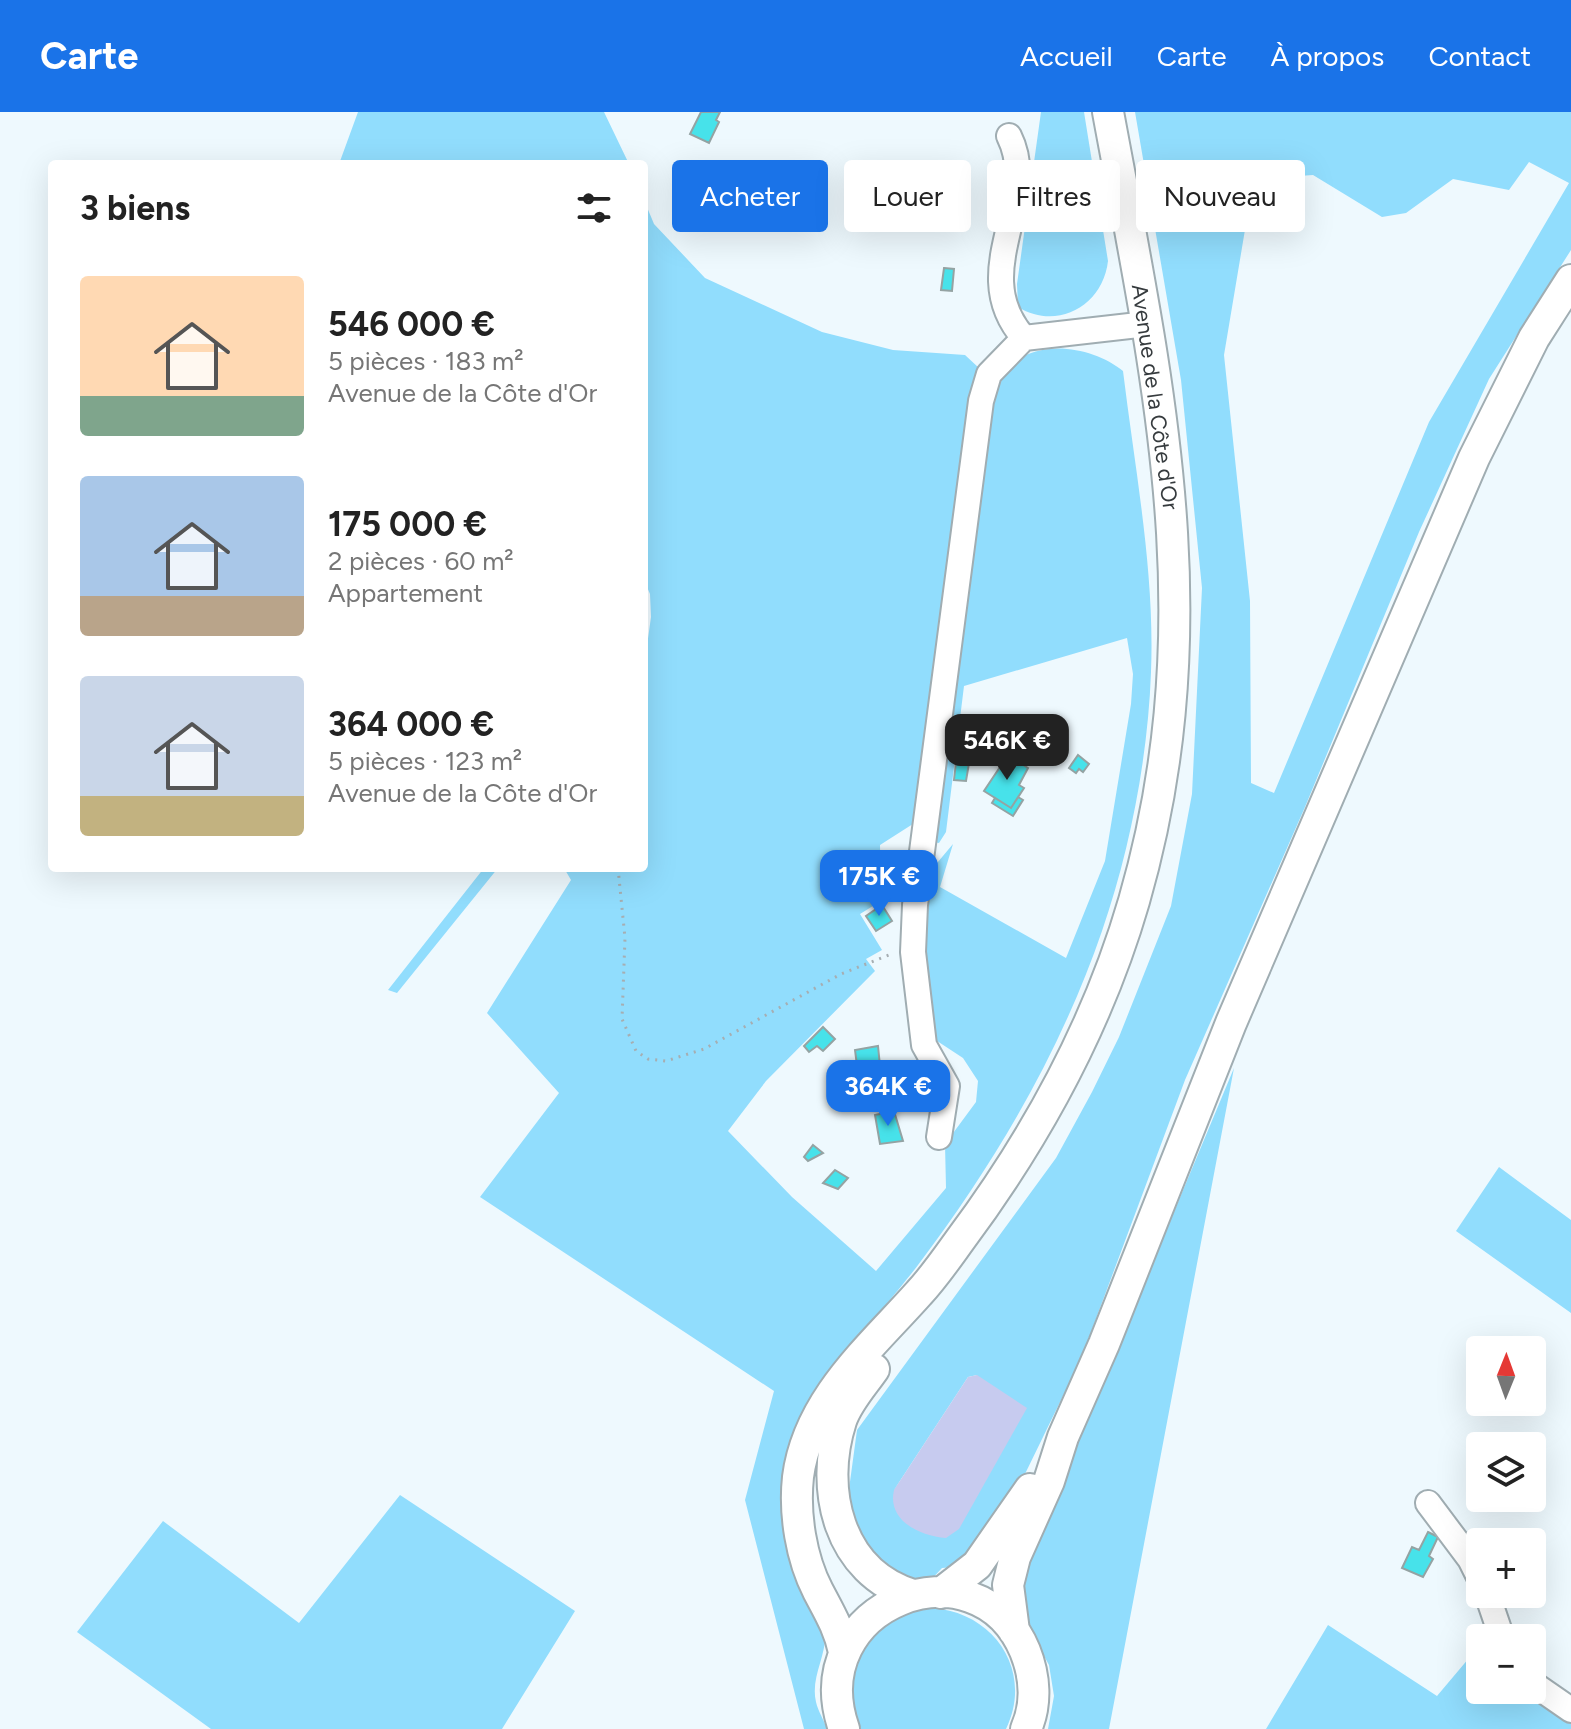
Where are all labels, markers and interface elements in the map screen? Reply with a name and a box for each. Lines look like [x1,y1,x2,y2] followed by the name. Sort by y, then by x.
[40,33,138,79] text: Carte
[1020,39,1113,73] text: Accueil
[1157,39,1226,73] text: Carte
[1270,39,1384,73] text: À propos
[1428,39,1531,73] text: Contact
[672,160,828,232] chip: Acheter
[844,160,971,232] chip: Louer
[987,160,1120,232] chip: Filtres
[1136,160,1305,232] chip: Nouveau
[572,186,616,230] icon: filters
[80,188,190,229] text: 3 biens
[1126,282,1184,512] street label: Avenue de la Côte d'Or
[328,304,495,345] text: 546 000 €
[144,308,240,404] icon: home
[328,345,524,377] text: 5 pièces · 183 m²
[328,377,597,409] text: Avenue de la Côte d'Or
[328,504,487,545] text: 175 000 €
[144,508,240,604] icon: home
[328,545,514,577] text: 2 pièces · 60 m²
[328,577,483,609] text: Appartement
[328,704,494,745] text: 364 000 €
[144,708,240,804] icon: home
[942,714,1072,782] pin: 546K €
[963,724,1051,756] text: 546K €
[328,745,522,777] text: 5 pièces · 123 m²
[328,777,597,809] text: Avenue de la Côte d'Or
[814,850,944,918] pin: 175K €
[838,860,920,892] text: 175K €
[823,1060,953,1128] pin: 364K €
[844,1070,932,1102] text: 364K €
[1466,1336,1546,1416] north arrow
[1466,1336,1546,1704] map controls
[1466,1432,1546,1512] button: layers
[1466,1528,1546,1608] button: +
[1466,1624,1546,1704] button: −

